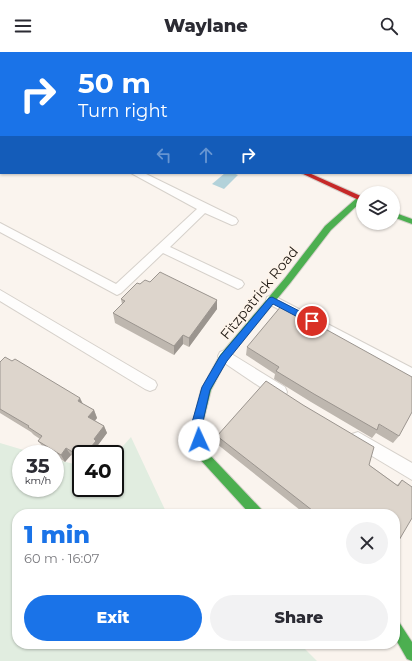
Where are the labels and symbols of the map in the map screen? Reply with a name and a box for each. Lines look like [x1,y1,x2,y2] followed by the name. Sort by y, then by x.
[216,243,302,343] street label: Fitzpatrick Road
[295,304,329,338] pin
[178,419,220,461] position arrow
[72,445,124,497] speed limit sign: 40

